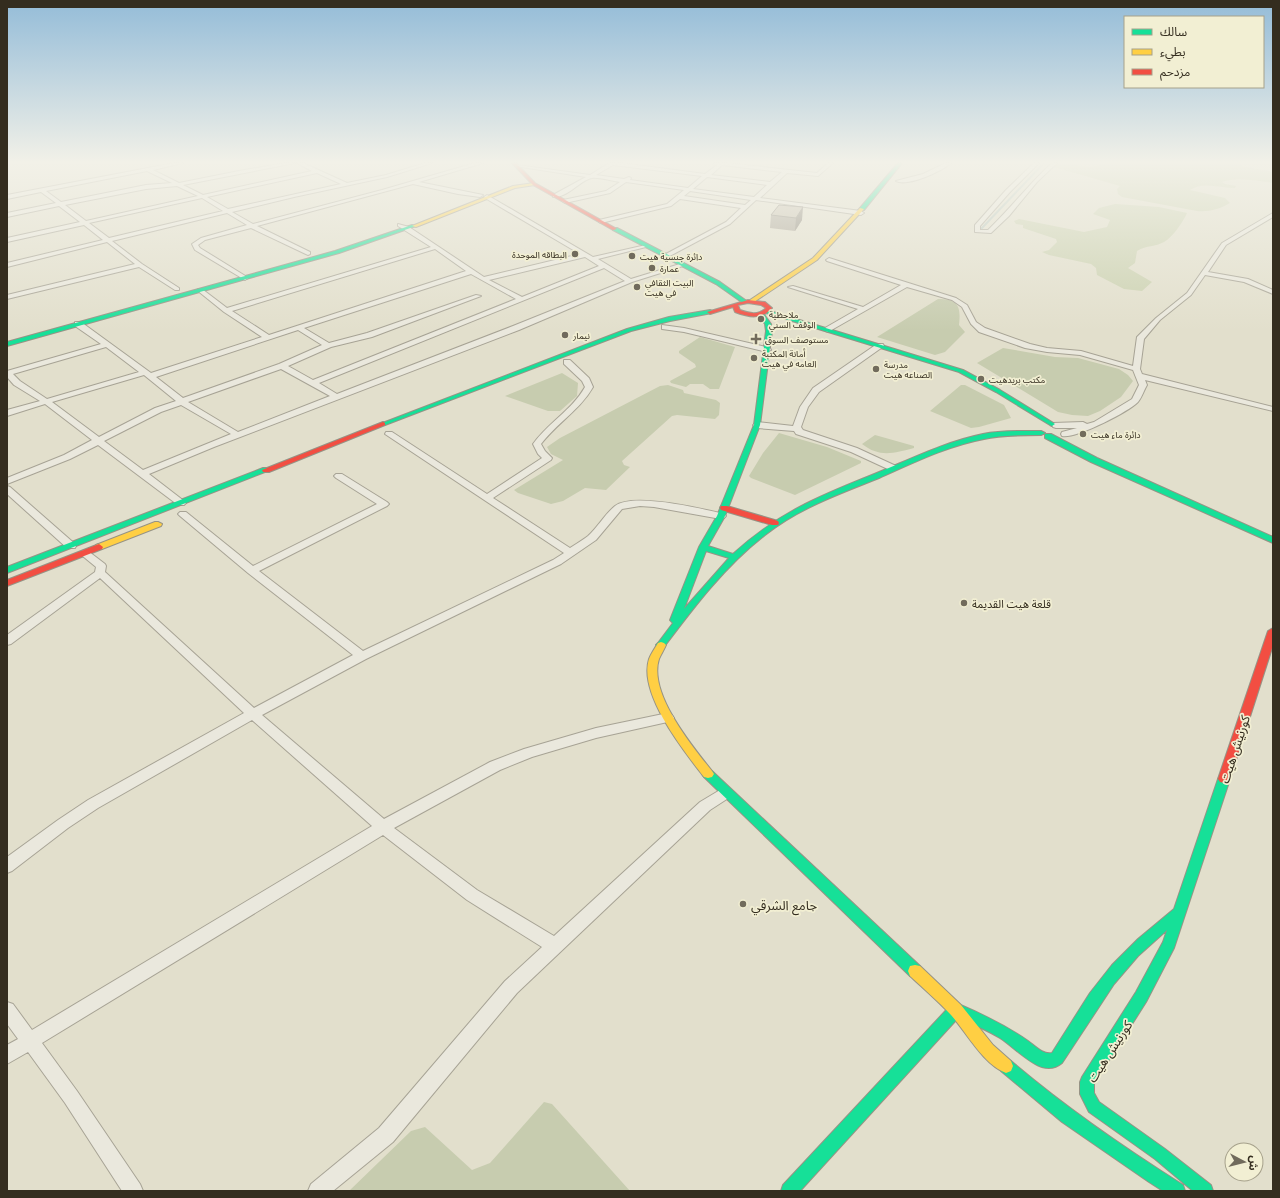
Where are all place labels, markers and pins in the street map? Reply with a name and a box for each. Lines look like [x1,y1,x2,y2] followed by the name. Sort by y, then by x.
[512,248,567,261] place label: البطاقه الموحدة
[570,249,580,259] marker: البطاقه الموحدة
[640,250,702,263] place label: دائرة جنسية هيت
[627,251,637,261] marker: دائرة جنسية هيت
[660,262,679,275] place label: عمارة
[647,263,657,273] marker: عمارة
[645,276,694,300] place label: البيت الثقافي في هيت
[632,282,642,292] marker: البيت الثقافي في هيت
[769,308,816,332] place label: ملاحظية الوقف السني
[756,314,766,324] marker: ملاحظية الوقف السني
[572,329,590,342] place label: نيمار
[560,330,570,340] marker: نيمار
[750,333,762,345] marker: مستوصف السوق
[765,333,829,346] place label: مستوصف السوق
[762,347,816,371] place label: أمانة المكتبة العامه في هيت
[749,353,759,363] marker: أمانة المكتبة العامه في هيت
[884,358,932,380] place label: مدرسة الصناعه هيت
[871,364,881,374] marker: مدرسة الصناعه هيت
[989,373,1046,386] place label: مكتب بريدهيت
[976,374,986,384] marker: مكتب بريدهيت
[1091,428,1141,441] place label: دائرة ماء هيت
[1078,429,1088,439] marker: دائرة ماء هيت
[972,596,1051,611] place label: قلعة هيت القديمة
[959,598,969,608] marker: قلعة هيت القديمة
[751,896,817,916] place label: جامع الشرقي
[738,899,748,909] marker: جامع الشرقي

